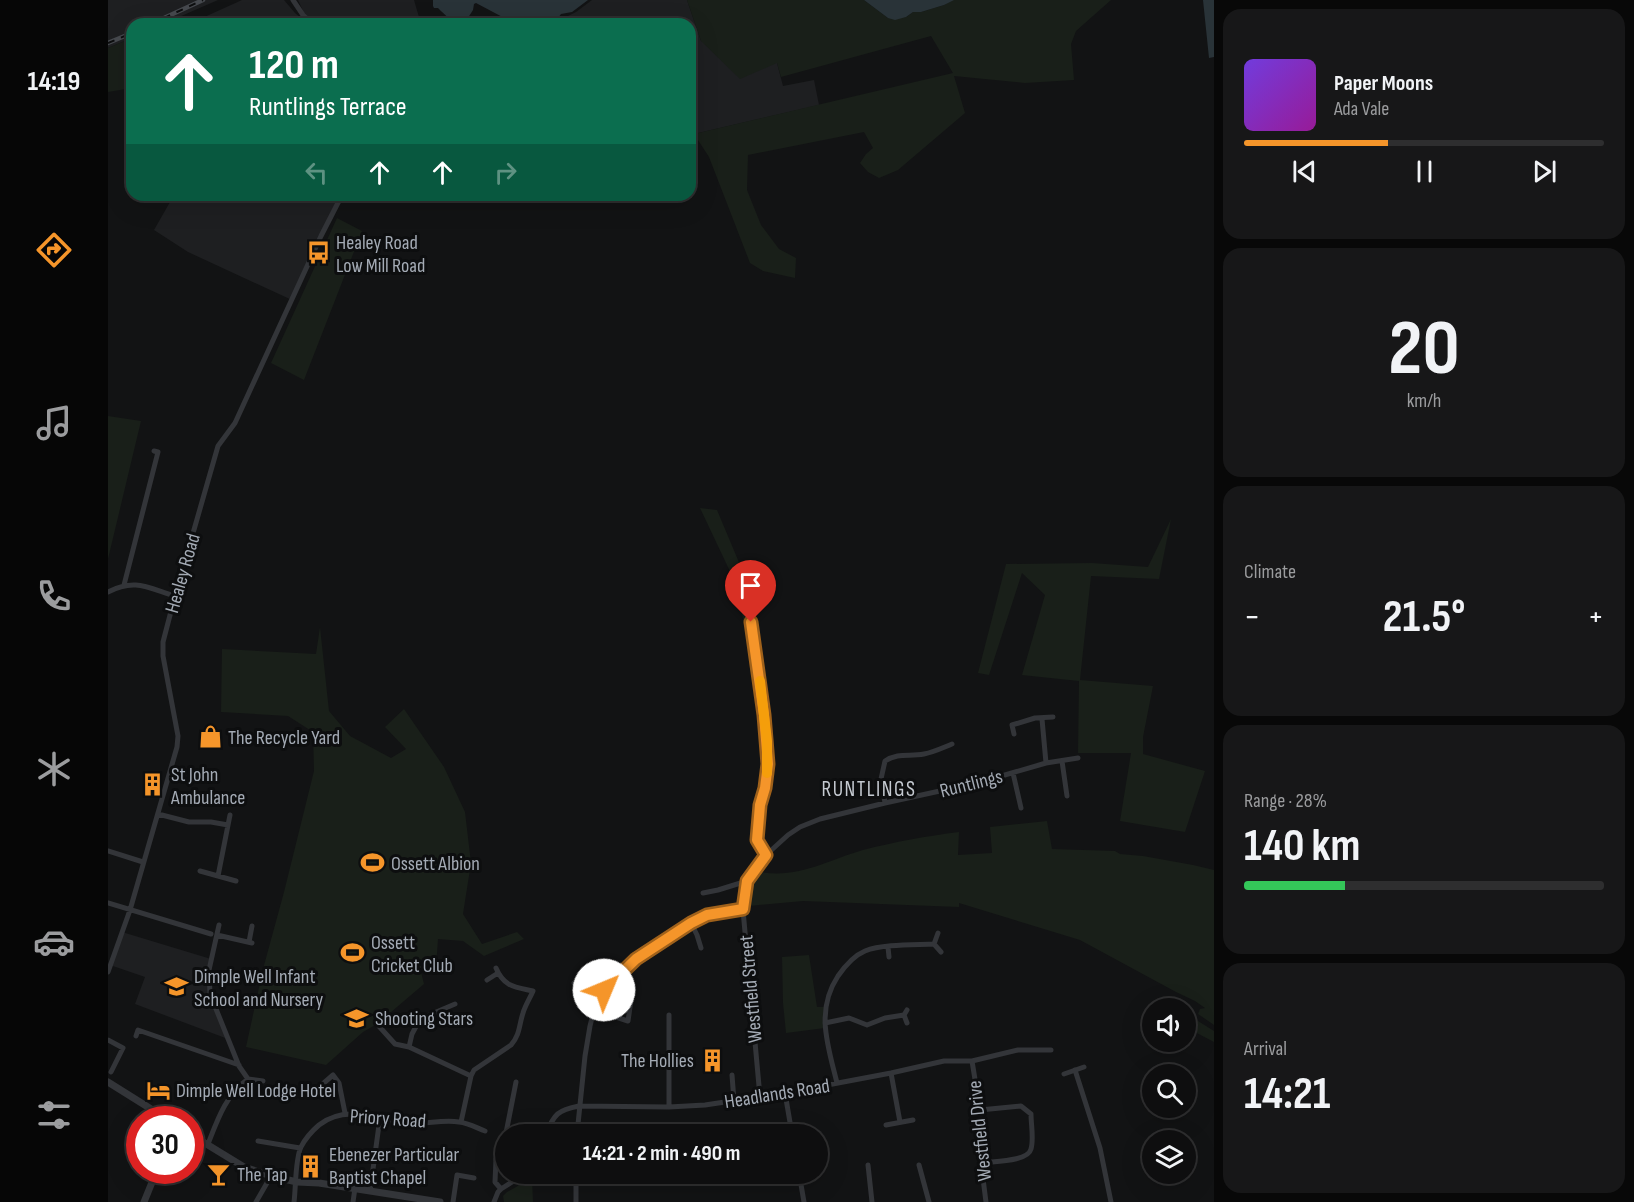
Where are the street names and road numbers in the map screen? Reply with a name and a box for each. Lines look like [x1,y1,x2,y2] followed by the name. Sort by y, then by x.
[160,531,206,616] street label: Healey Road
[937,765,1005,803] street label: Runtlings
[734,934,768,1044] street label: Westfield Street
[723,1074,832,1114] street label: Headlands Road
[963,1079,997,1182] street label: Westfield Drive
[349,1104,427,1134] street label: Priory Road

